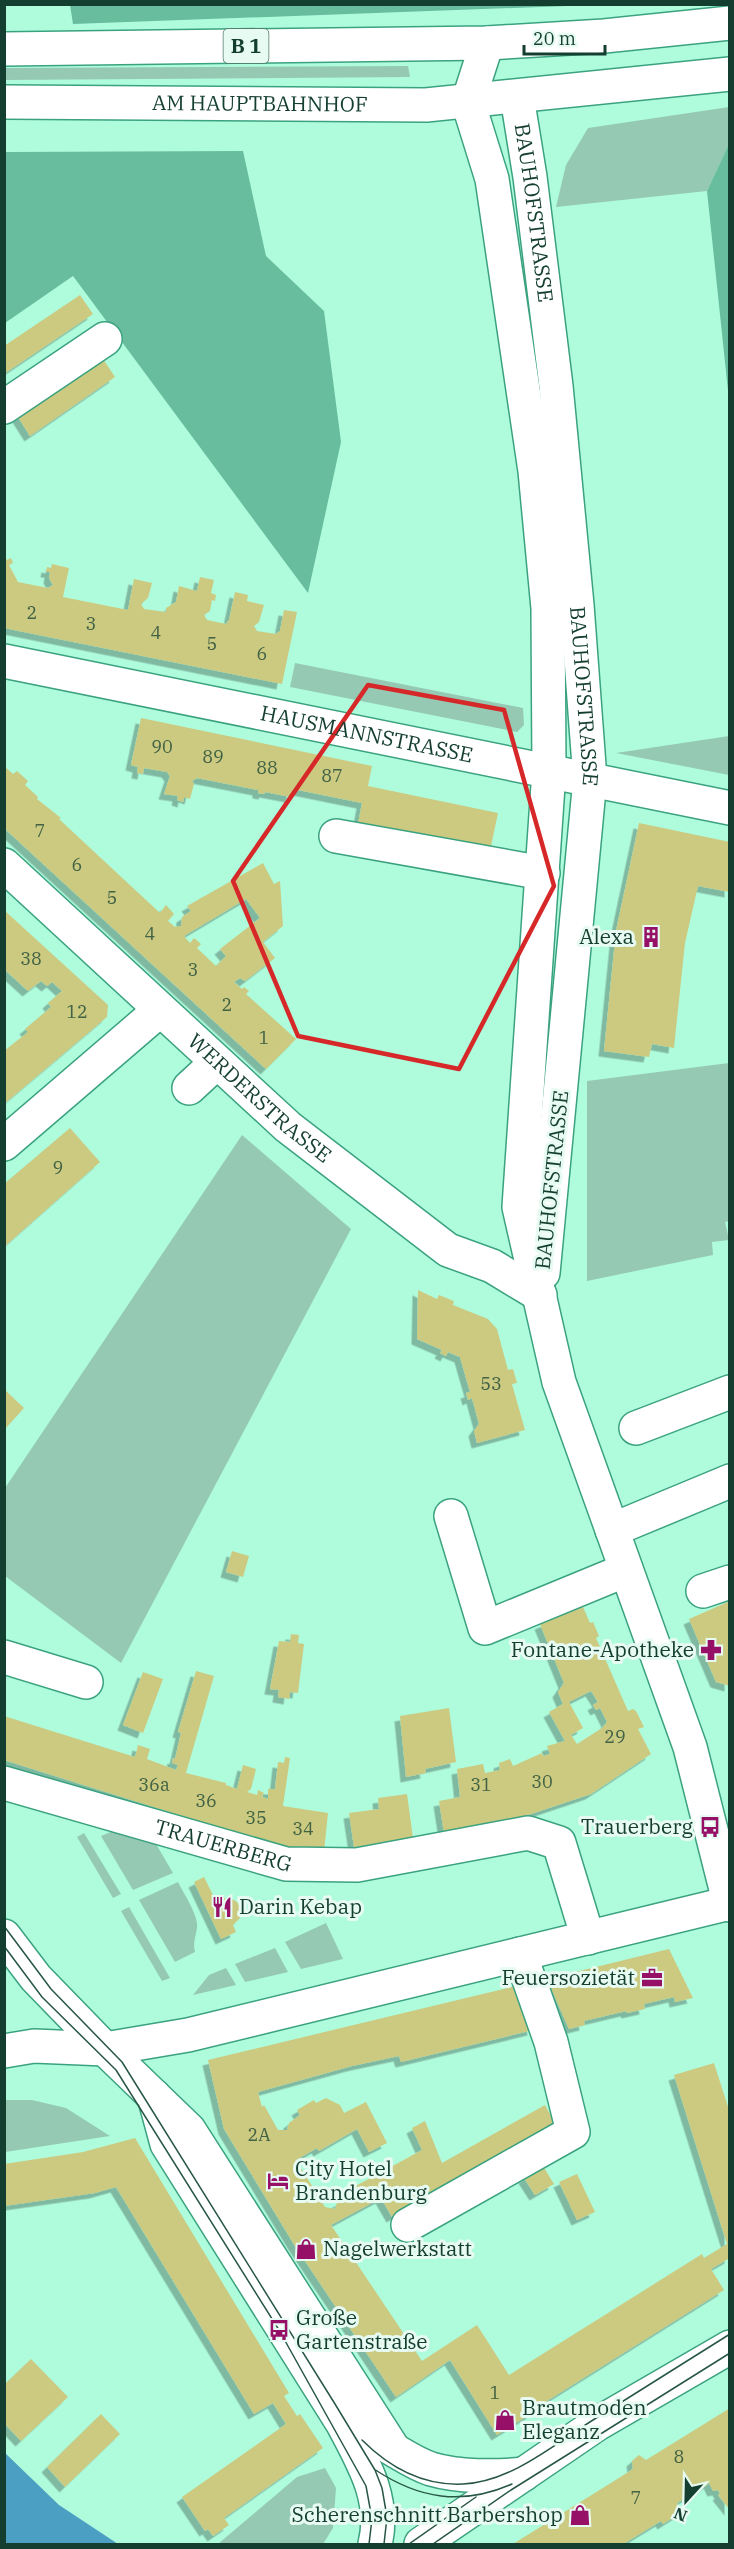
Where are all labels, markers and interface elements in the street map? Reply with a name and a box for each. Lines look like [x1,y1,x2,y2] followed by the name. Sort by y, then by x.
[524,18,605,56] scale bar
[533,27,576,50] text: 20 m
[224,29,268,63] road number: B 1
[152,88,368,118] street label: AM HAUPTBAHNHOF
[508,121,560,304] street label: BAUHOFSTRASSE
[27,601,37,624] house number: 2
[564,605,606,787] street label: BAUHOFSTRASSE
[86,612,96,635] house number: 3
[151,621,161,644] house number: 4
[207,632,217,655] house number: 5
[257,642,267,665] house number: 6
[258,698,476,769] street label: HAUSMANNSTRASSE
[151,735,173,758] house number: 90
[202,745,224,768] house number: 89
[256,756,278,779] house number: 88
[321,764,343,787] house number: 87
[35,819,45,842] house number: 7
[72,853,82,876] house number: 6
[107,886,117,909] house number: 5
[145,922,155,945] house number: 4
[579,922,634,950] place label: Alexa
[639,925,663,949] building icon: Alexa
[20,947,42,970] house number: 38
[188,958,198,981] house number: 3
[222,993,232,1016] house number: 2
[66,1000,88,1023] house number: 12
[259,1026,269,1049] house number: 1
[182,1027,338,1168] street label: WERDERSTRASSE
[528,1089,574,1271] street label: BAUHOFSTRASSE
[53,1156,63,1179] house number: 9
[480,1372,502,1395] house number: 53
[511,1635,694,1663] place label: Fontane-Apotheke
[699,1638,723,1662] pharmacy icon: Fontane-Apotheke
[604,1725,626,1748] house number: 29
[531,1770,553,1793] house number: 30
[138,1773,170,1796] house number: 36a
[470,1773,492,1796] house number: 31
[195,1789,217,1812] house number: 36
[245,1806,267,1829] house number: 35
[152,1812,295,1878] street label: TRAUERBERG
[581,1812,694,1840] place label: Trauerberg
[698,1815,722,1839] bus stop icon: Trauerberg
[292,1817,314,1840] house number: 34
[239,1892,362,1920] place label: Darin Kebap
[210,1895,234,1919] restaurant icon: Darin Kebap
[501,1963,635,1991] place label: Feuersozietät
[640,1966,664,1990] office icon: Feuersozietät
[247,2123,271,2146] house number: 2A
[295,2154,428,2206] place label: City Hotel Brandenburg
[266,2169,290,2193] hotel icon: City Hotel Brandenburg
[323,2234,472,2262] place label: Nagelwerkstatt
[294,2237,318,2261] shop icon: Nagelwerkstatt
[296,2303,427,2355] place label: Große Gartenstraße
[267,2318,291,2342] bus stop icon: Große Gartenstraße
[490,2381,500,2404] house number: 1
[522,2393,647,2445] place label: Brautmoden Eleganz
[493,2408,517,2432] shop icon: Brautmoden Eleganz
[674,2445,684,2468] house number: 8
[656,2471,716,2531] north arrow
[631,2486,641,2509] house number: 7
[292,2500,563,2528] place label: Scherenschnitt Barbershop
[568,2503,592,2527] shop icon: Scherenschnitt Barbershop
[671,2503,690,2527] text: N

